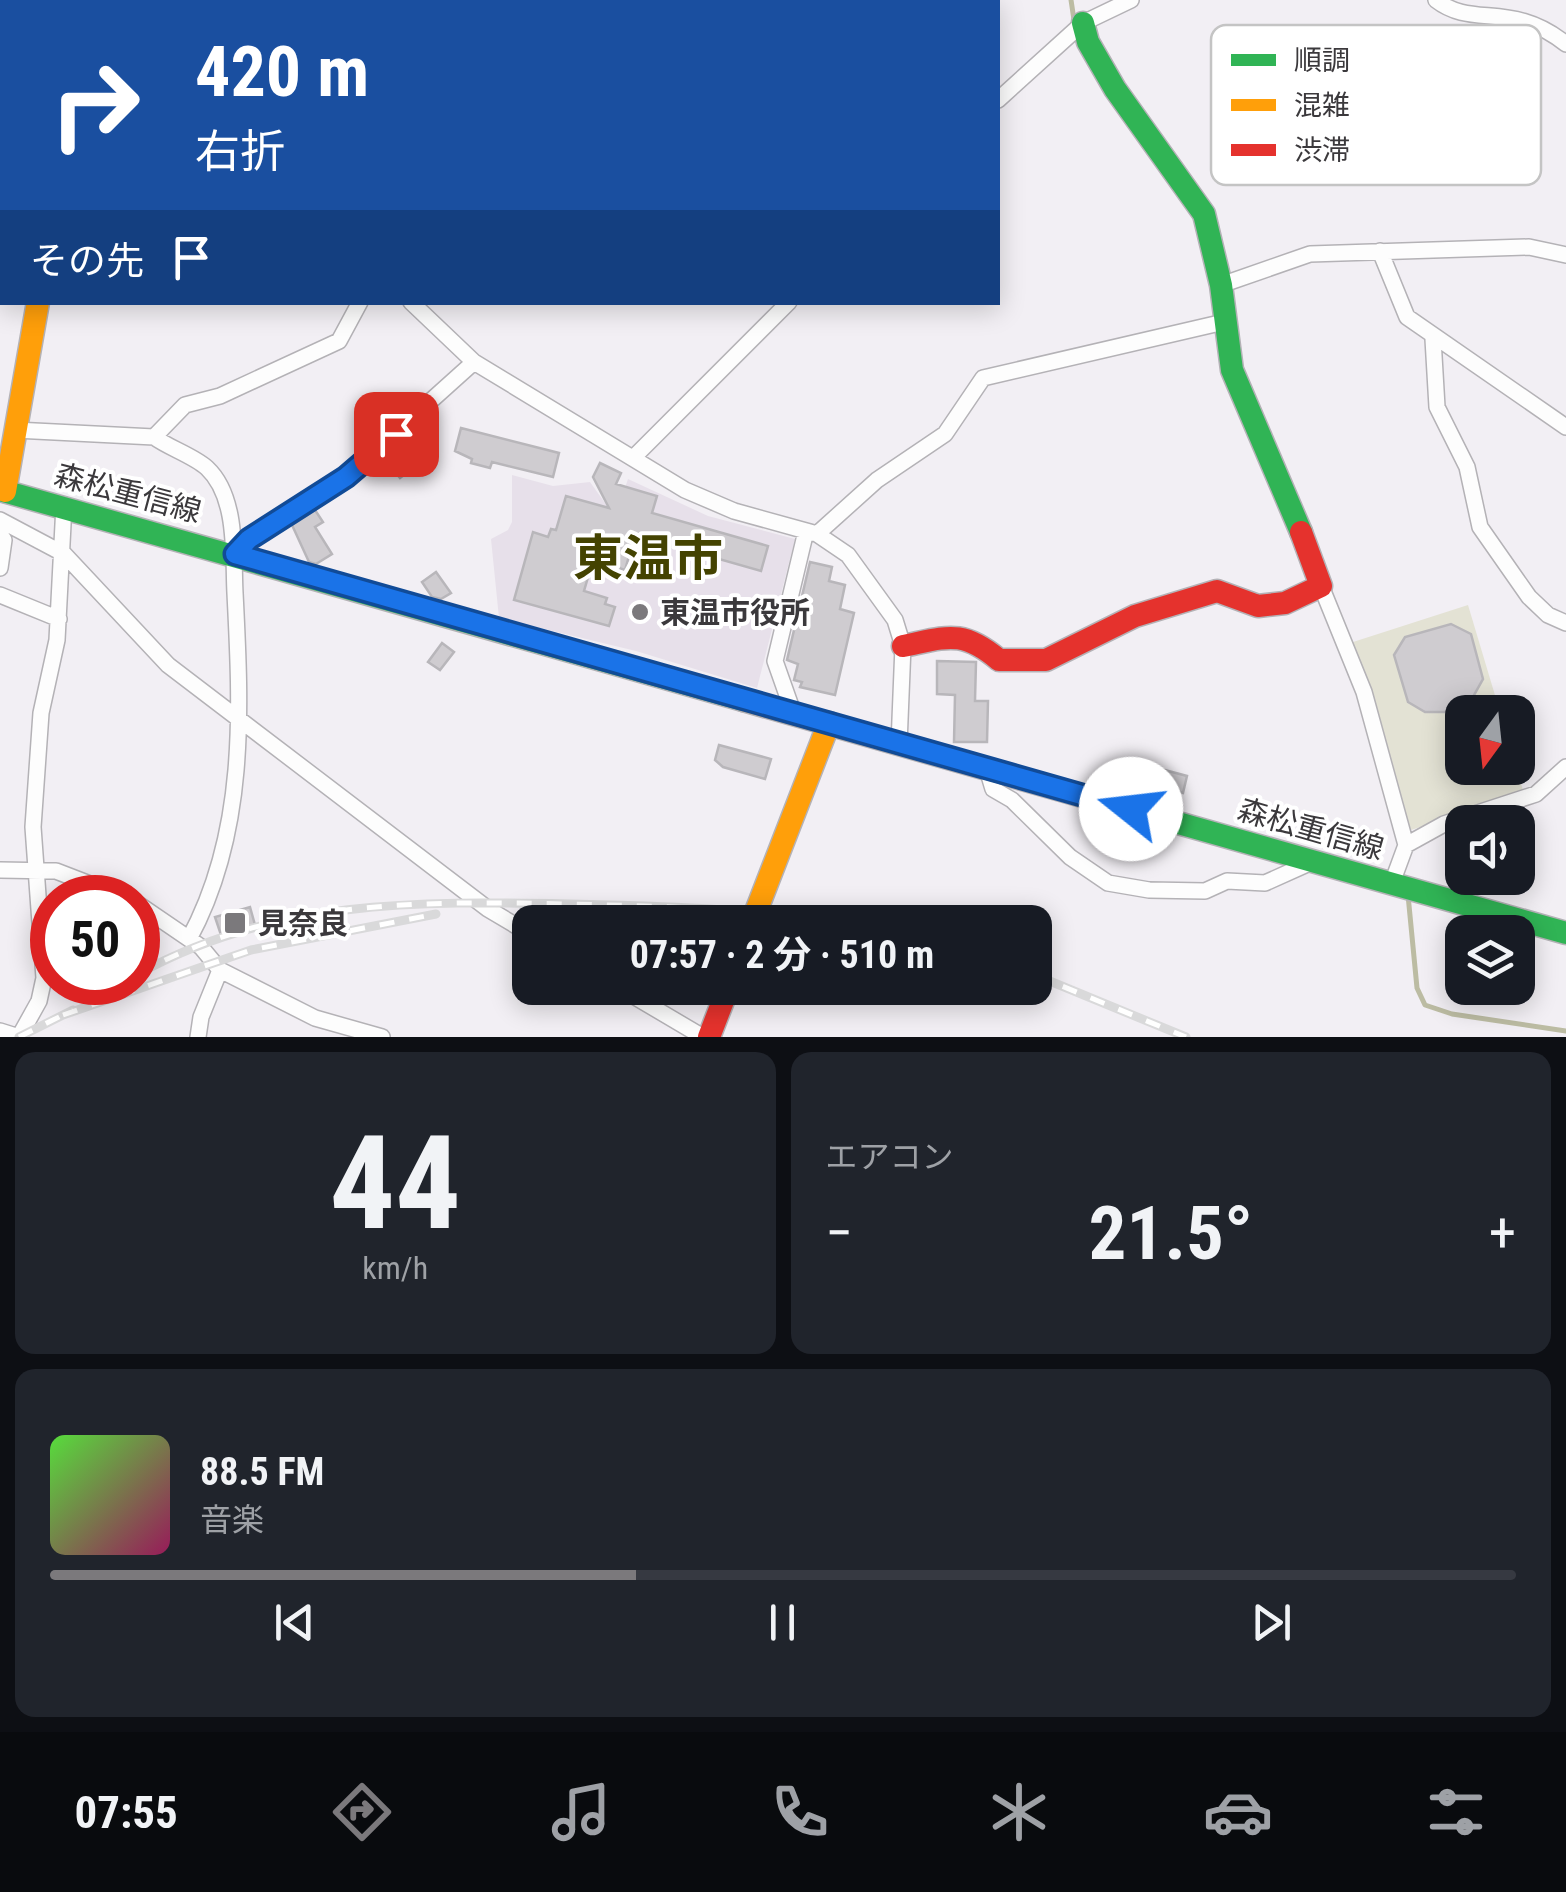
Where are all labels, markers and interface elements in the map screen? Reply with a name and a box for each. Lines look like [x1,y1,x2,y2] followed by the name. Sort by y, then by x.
[1211,25,1541,185] legend
[195,31,369,113] text: 420 m
[30,40,160,170] icon: right
[1294,44,1350,77] text: 順調
[1294,89,1350,122] text: 混雑
[195,125,285,178] text: 右折
[1294,134,1350,167] text: 渋滞
[164,230,219,285] icon: arrive
[30,239,144,283] text: その先
[354,392,439,477] pin
[369,407,424,462] icon: arrive
[51,457,205,529] street label: 森松重信線
[573,530,723,588] district label: 東温市
[660,595,810,630] place label: 東温市役所
[629,601,651,623] marker: 東温市役所
[1445,695,1535,785] north arrow
[1445,695,1535,1005] map controls
[1079,757,1183,861] position arrow
[1234,792,1388,866] street label: 森松重信線
[1445,805,1535,895] button: sound
[30,875,160,1005] speed limit sign: 50
[258,906,348,941] place label: 見奈良
[222,910,248,936] marker: 見奈良
[1445,915,1535,1005] button: layers
[630,933,934,977] text: 07:57 · 2 分 · 510 m
[330,1107,461,1260] text: 44
[826,1138,954,1176] text: エアコン
[1089,1189,1253,1277] text: 21.5°
[826,1201,853,1265] text: −
[1489,1201,1516,1265] text: +
[362,1249,428,1287] text: km/h
[200,1450,324,1494] text: 88.5 FM
[200,1501,264,1539] text: 音楽
[267,1595,322,1650] icon: previous
[755,1595,810,1650] icon: pause
[1244,1595,1299,1650] icon: next
[327,1777,397,1847] icon: directions
[546,1777,616,1847] icon: music
[765,1777,835,1847] icon: phone
[984,1777,1054,1847] icon: climate
[1203,1777,1273,1847] icon: car
[1421,1777,1491,1847] icon: filters
[74,1786,178,1839] text: 07:55

